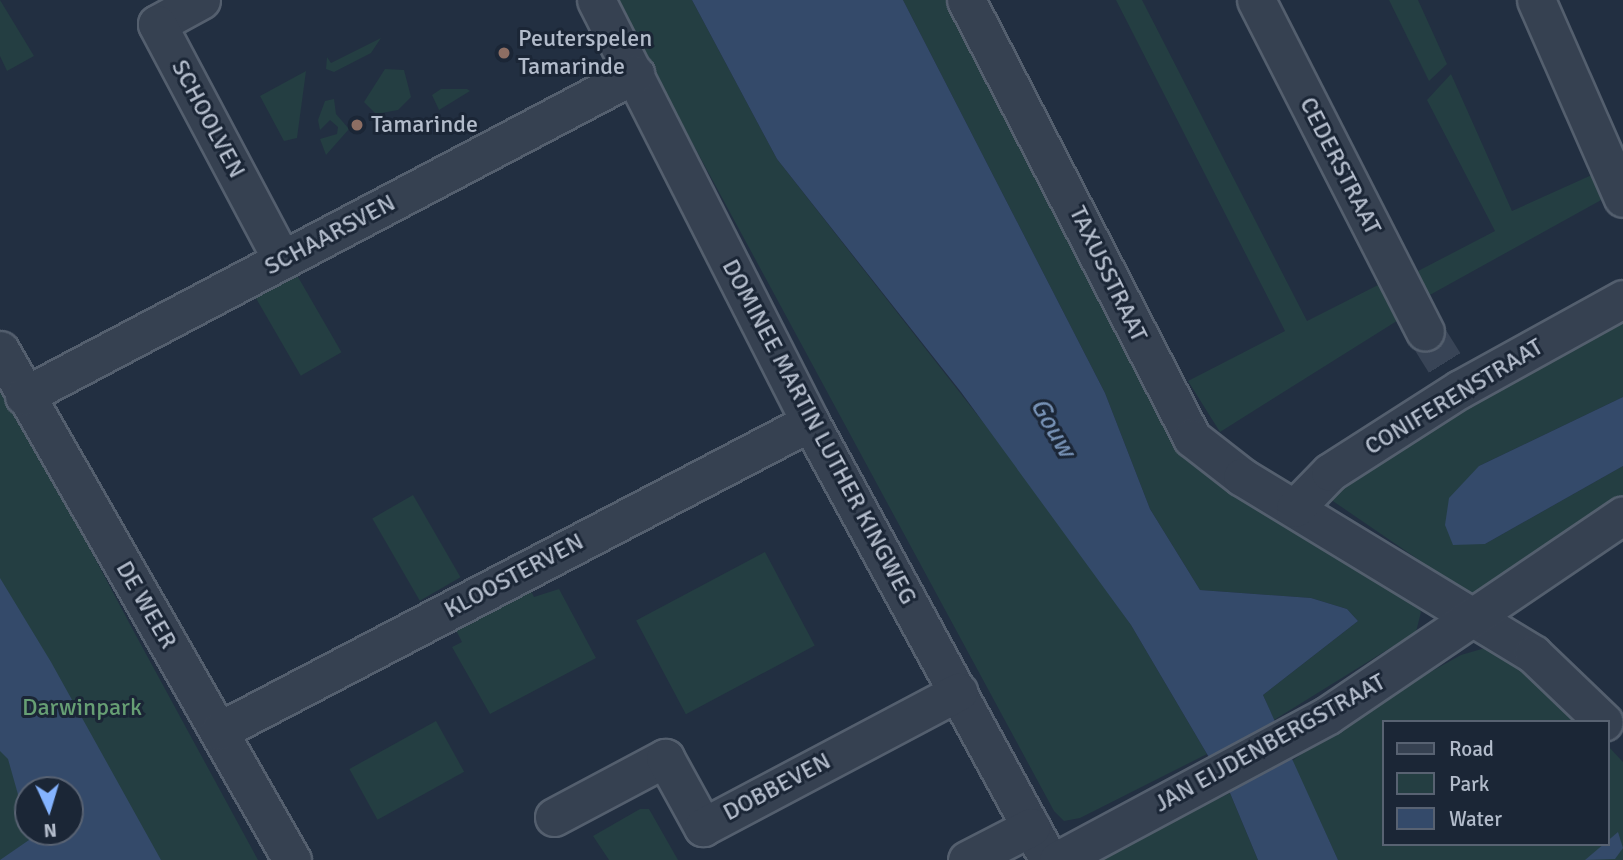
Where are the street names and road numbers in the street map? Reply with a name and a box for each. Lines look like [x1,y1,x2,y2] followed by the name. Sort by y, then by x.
[165,55,251,183] street label: SCHOOLVEN
[1293,93,1387,239] street label: CEDERSTRAAT
[260,189,400,281] street label: SCHAARSVEN
[1063,202,1153,346] street label: TAXUSSTRAAT
[716,255,922,609] street label: DOMINEE MARTIN LUTHER KINGWEG
[1360,333,1548,461] street label: CONIFERENSTRAAT
[439,527,589,625] street label: KLOOSTERVEN
[109,556,183,654] street label: DE WEER
[1149,667,1391,819] street label: JAN EIJDENBERGSTRAAT
[718,747,836,827] street label: DOBBEVEN

